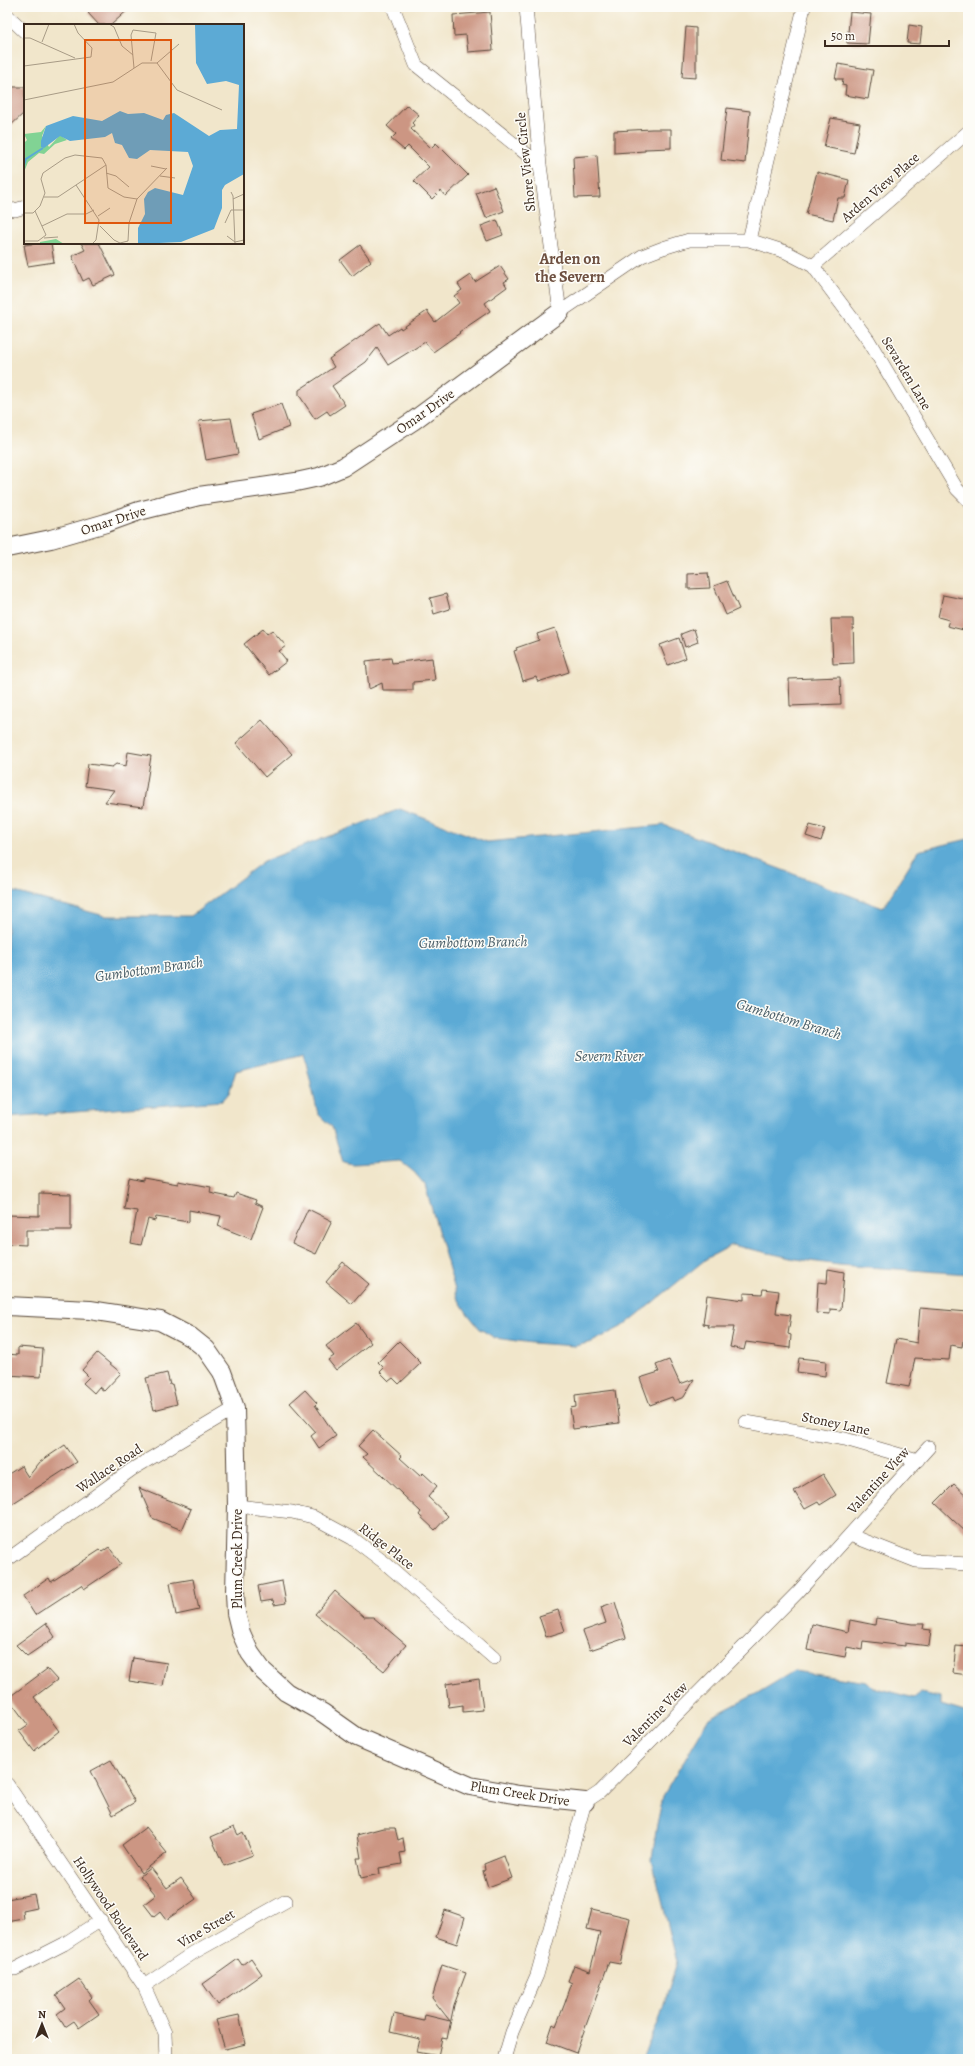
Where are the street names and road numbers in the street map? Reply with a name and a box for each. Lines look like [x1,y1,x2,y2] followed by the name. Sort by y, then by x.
[511,111,540,213] street label: Shore View Circle
[836,148,923,227] street label: Arden View Place
[877,333,936,414] street label: Sevarden Lane
[392,384,458,439] street label: Omar Drive
[78,501,148,540] street label: Omar Drive
[800,1407,872,1440] street label: Stoney Lane
[72,1439,146,1498] street label: Wallace Road
[842,1442,914,1519] street label: Valentine View
[228,1509,247,1609] street label: Plum Creek Drive
[355,1519,418,1574] street label: Ridge Place
[618,1678,692,1752] street label: Valentine View
[469,1776,571,1811] street label: Plum Creek Drive
[69,1852,153,1965] street label: Hollywood Boulevard
[173,1904,239,1953] street label: Vine Street

